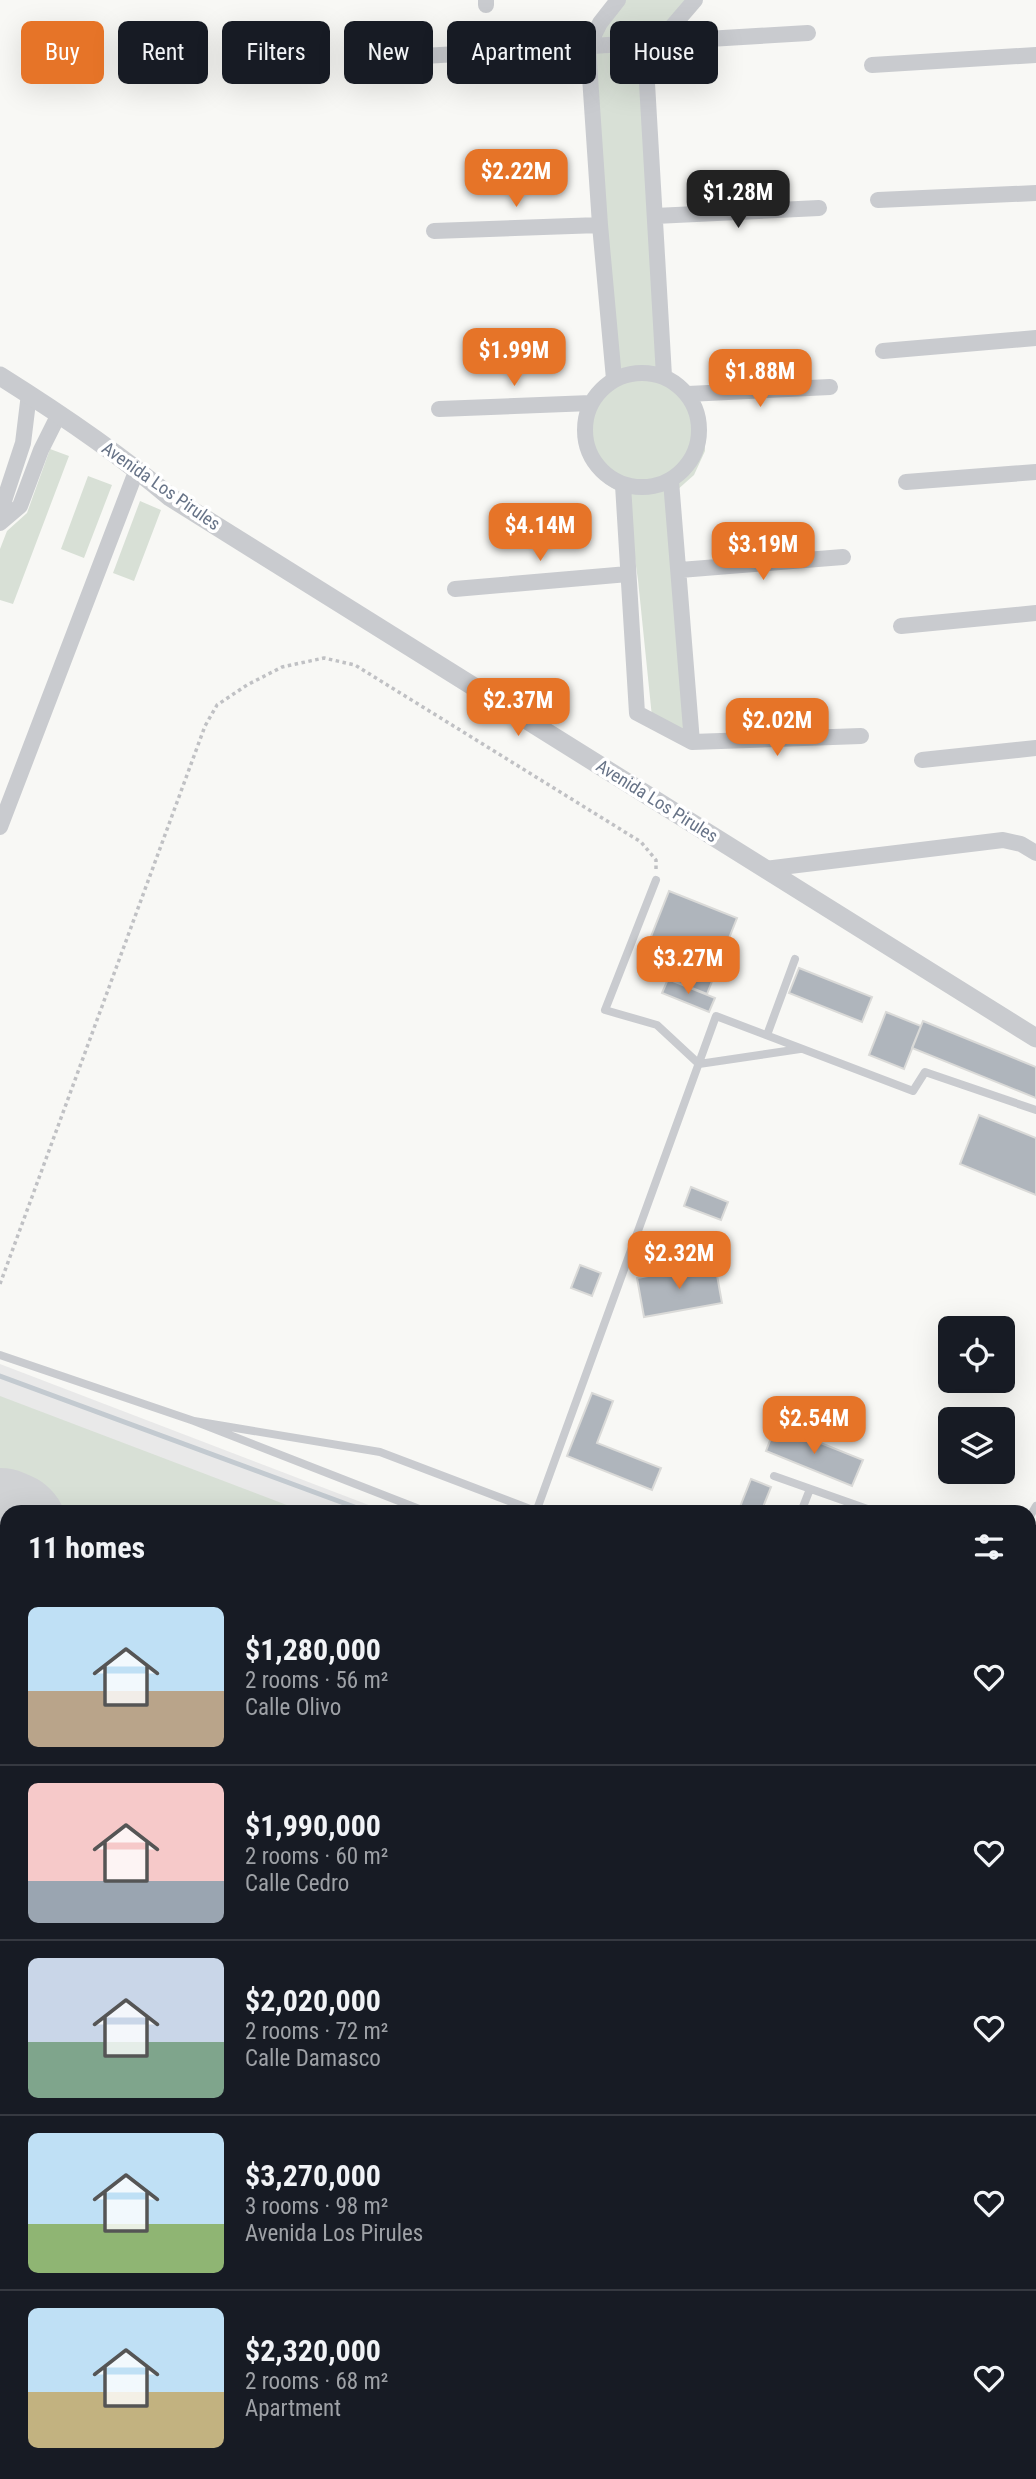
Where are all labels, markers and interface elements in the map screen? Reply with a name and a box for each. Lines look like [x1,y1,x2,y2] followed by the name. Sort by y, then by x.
[21,21,104,84] chip: Buy
[118,21,208,84] chip: Rent
[222,21,330,84] chip: Filters
[344,21,433,84] chip: New
[447,21,596,84] chip: Apartment
[610,21,718,84] chip: House
[459,150,573,209] pin: $2.22M
[481,158,551,185] text: $2.22M
[681,170,795,230] pin: $1.28M
[703,179,773,206] text: $1.28M
[457,328,571,388] pin: $1.99M
[479,337,549,364] text: $1.99M
[703,350,817,409] pin: $1.88M
[725,358,795,385] text: $1.88M
[98,437,224,534] street label: Avenida Los Pirules
[483,504,597,563] pin: $4.14M
[505,512,575,539] text: $4.14M
[706,522,820,582] pin: $3.19M
[728,531,798,558] text: $3.19M
[461,678,575,738] pin: $2.37M
[483,687,553,714] text: $2.37M
[720,698,834,758] pin: $2.02M
[742,707,812,734] text: $2.02M
[593,755,722,846] street label: Avenida Los Pirules
[631,936,745,996] pin: $3.27M
[653,945,723,972] text: $3.27M
[622,1232,736,1291] pin: $2.32M
[644,1240,714,1267] text: $2.32M
[938,1316,1015,1484] map controls
[938,1316,1015,1393] button: locate
[757,1396,871,1456] pin: $2.54M
[779,1405,849,1432] text: $2.54M
[938,1407,1015,1484] button: layers
[970,1528,1008,1566] icon: filters
[28,1530,145,1565] text: 11 homes
[245,1632,381,1667] text: $1,280,000
[84,1635,168,1719] icon: home
[970,1658,1008,1696] icon: heart
[245,1667,388,1694] text: 2 rooms · 56 m²
[245,1694,341,1721] text: Calle Olivo
[245,1808,381,1843] text: $1,990,000
[84,1811,168,1895] icon: home
[970,1834,1008,1872] icon: heart
[245,1843,388,1870] text: 2 rooms · 60 m²
[245,1870,349,1897] text: Calle Cedro
[245,1983,381,2018] text: $2,020,000
[84,1986,168,2070] icon: home
[970,2009,1008,2047] icon: heart
[245,2018,388,2045] text: 2 rooms · 72 m²
[245,2045,381,2072] text: Calle Damasco
[245,2158,381,2193] text: $3,270,000
[84,2161,168,2245] icon: home
[970,2184,1008,2222] icon: heart
[245,2193,388,2220] text: 3 rooms · 98 m²
[245,2220,423,2247] text: Avenida Los Pirules
[245,2333,381,2368] text: $2,320,000
[84,2336,168,2420] icon: home
[970,2359,1008,2397] icon: heart
[245,2368,388,2395] text: 2 rooms · 68 m²
[245,2395,341,2422] text: Apartment

